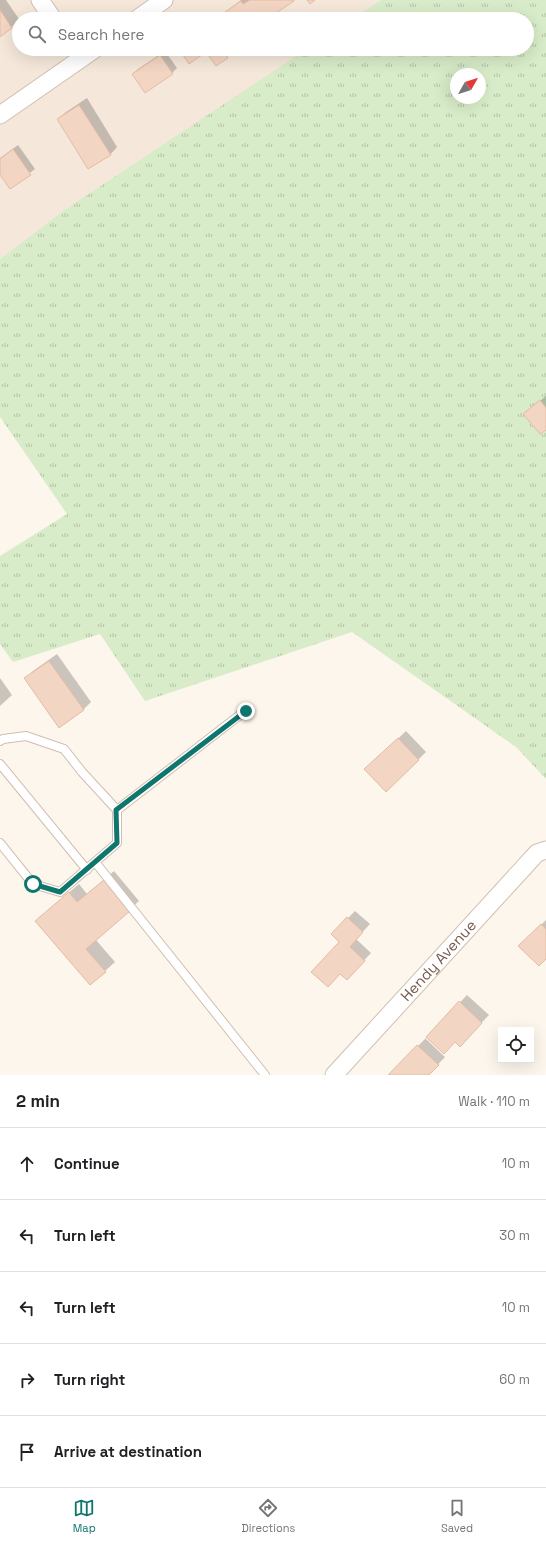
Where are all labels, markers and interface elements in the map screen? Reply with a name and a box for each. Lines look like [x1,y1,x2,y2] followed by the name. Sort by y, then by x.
[12,12,534,56] search box
[26,23,48,45] icon: search
[58,25,144,44] text: Search here
[450,68,486,104] north arrow
[237,702,255,720] route end
[24,875,42,893] route start
[396,916,480,1005] street label: Hendy Avenue
[498,1027,534,1063] map controls
[498,1027,534,1063] button: locate
[16,1090,60,1112] text: 2 min
[458,1093,530,1110] text: Walk · 110 m
[16,1153,38,1175] icon: ahead
[54,1154,120,1173] text: Continue
[502,1155,530,1172] text: 10 m
[16,1225,38,1247] icon: left
[54,1226,116,1245] text: Turn left
[499,1227,530,1244] text: 30 m
[16,1297,38,1319] icon: left
[54,1298,116,1317] text: Turn left
[502,1299,530,1316] text: 10 m
[16,1369,38,1391] icon: right
[54,1370,125,1389] text: Turn right
[499,1371,530,1388] text: 60 m
[16,1441,38,1463] icon: arrive
[54,1442,202,1461] text: Arrive at destination
[73,1497,96,1535] tab: Map
[241,1497,295,1535] tab: Directions
[441,1497,473,1535] tab: Saved

